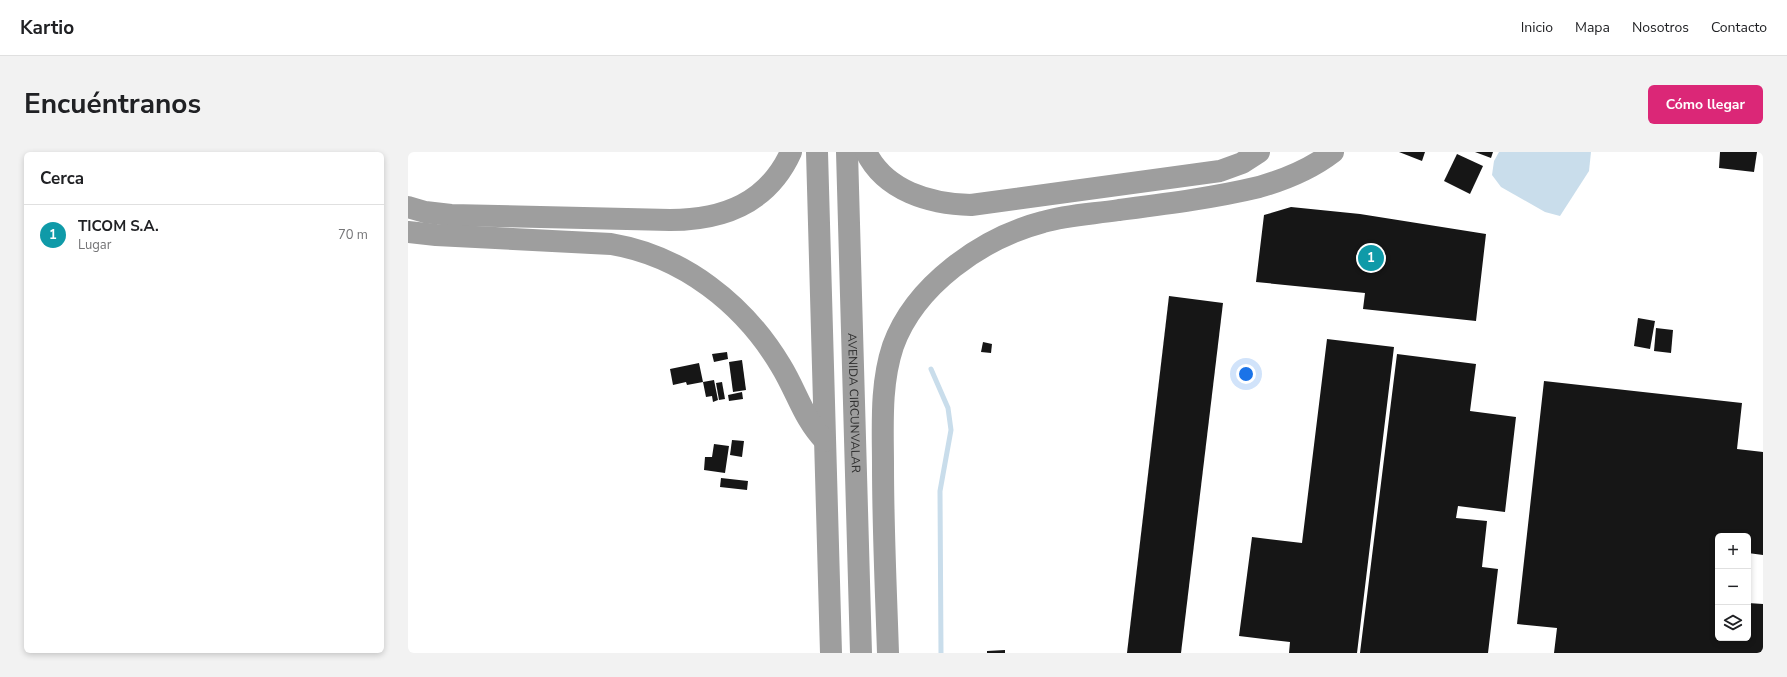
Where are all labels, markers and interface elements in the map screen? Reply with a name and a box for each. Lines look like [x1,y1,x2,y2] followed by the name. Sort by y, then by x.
[20,15,74,41] text: Kartio
[1521,18,1553,37] text: Inicio
[1575,18,1610,37] text: Mapa
[1632,18,1689,37] text: Nosotros
[1711,18,1767,37] text: Contacto
[24,85,201,123] text: Encuéntranos
[1648,85,1763,124] button: Cómo llegar
[40,167,84,190] text: Cerca
[78,216,159,236] text: TICOM S.A.
[49,226,57,244] text: 1
[338,226,368,244] text: 70 m
[78,236,111,254] text: Lugar
[1358,243,1384,273] pin: 1
[844,333,864,473] street label: AVENIDA CIRCUNVALAR
[1236,364,1256,384] your location
[1715,533,1751,641] map controls
[1715,533,1751,569] button: +
[1715,569,1751,605] button: −
[1715,605,1751,641] button: layers

